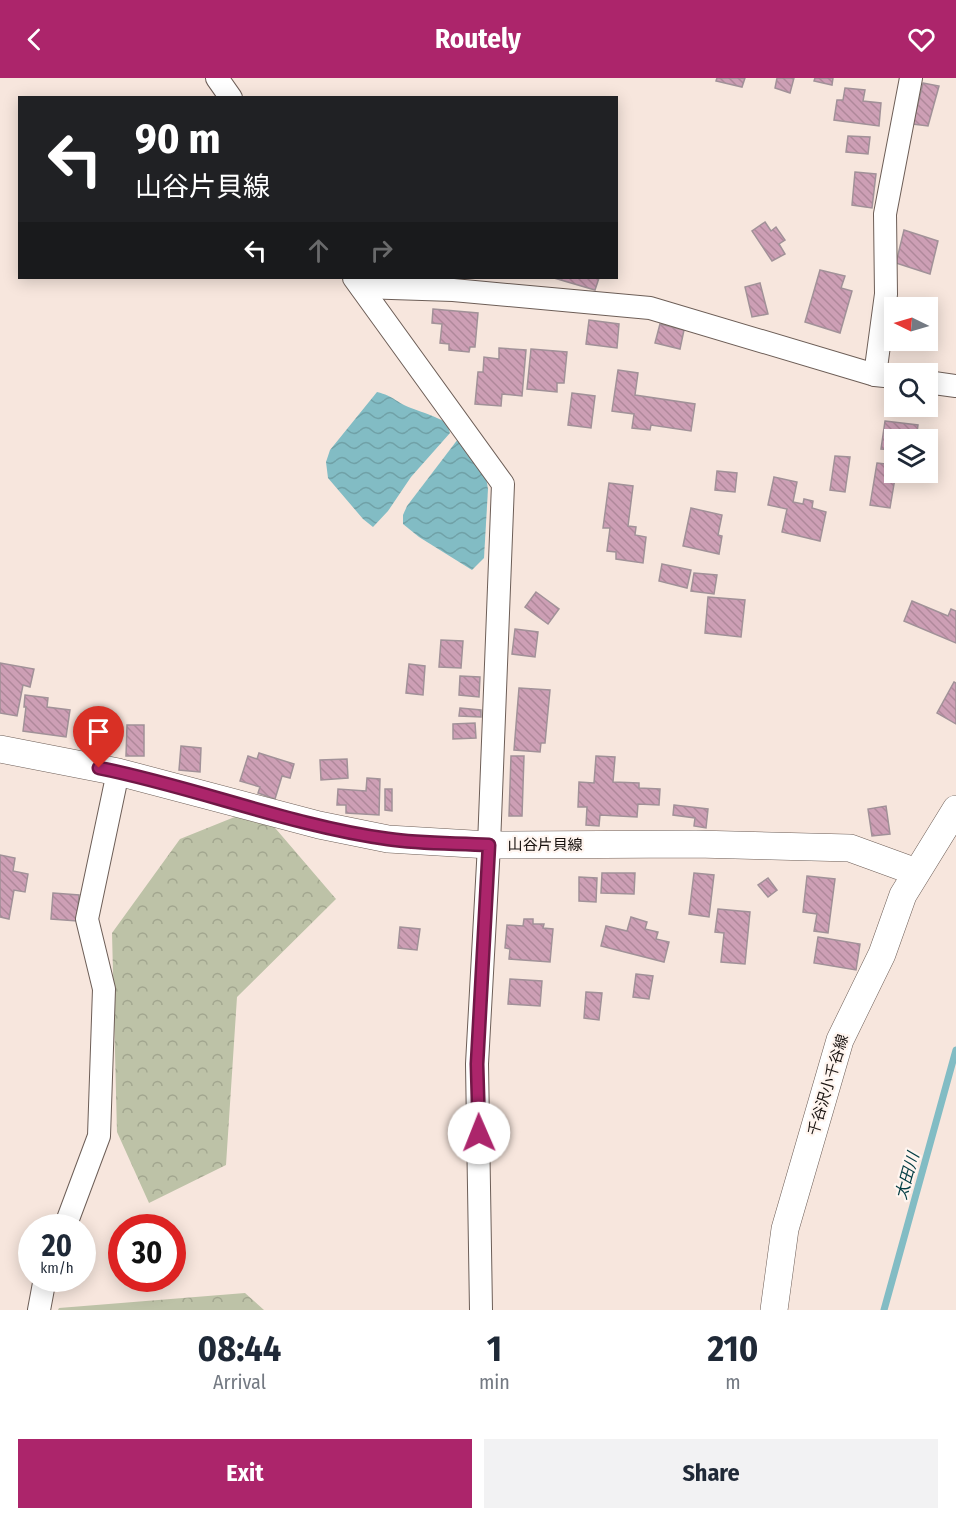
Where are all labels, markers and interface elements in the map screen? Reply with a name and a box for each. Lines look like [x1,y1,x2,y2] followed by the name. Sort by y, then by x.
[18,23,51,56] icon: back
[435,23,521,55] text: Routely
[905,23,938,56] icon: heart
[135,114,220,164] text: 90 m
[36,120,114,198] icon: left
[135,171,270,203] text: 山谷片貝線
[239,234,272,267] icon: left
[302,234,335,267] icon: ahead
[365,234,398,267] icon: right
[884,297,938,351] north arrow
[884,297,938,483] map controls
[884,363,938,417] button: search
[884,429,938,483] button: layers
[73,706,124,768] pin
[82,715,115,748] icon: arrive
[507,836,583,854] street label: 山谷片貝線
[804,1032,852,1138] street label: 千谷沢小千谷線
[447,1101,511,1165] position arrow
[891,1148,923,1202] water label: 太田川
[108,1214,186,1292] speed limit sign: 30
[42,1228,72,1264] text: 20
[40,1259,74,1277] text: km/h
[198,1327,281,1371] text: 08:44
[487,1327,502,1371] text: 1
[707,1327,758,1371] text: 210
[213,1370,266,1394] text: Arrival
[479,1370,510,1394] text: min
[725,1370,741,1394] text: m
[18,1439,472,1508] button: Exit
[484,1439,938,1508] button: Share

